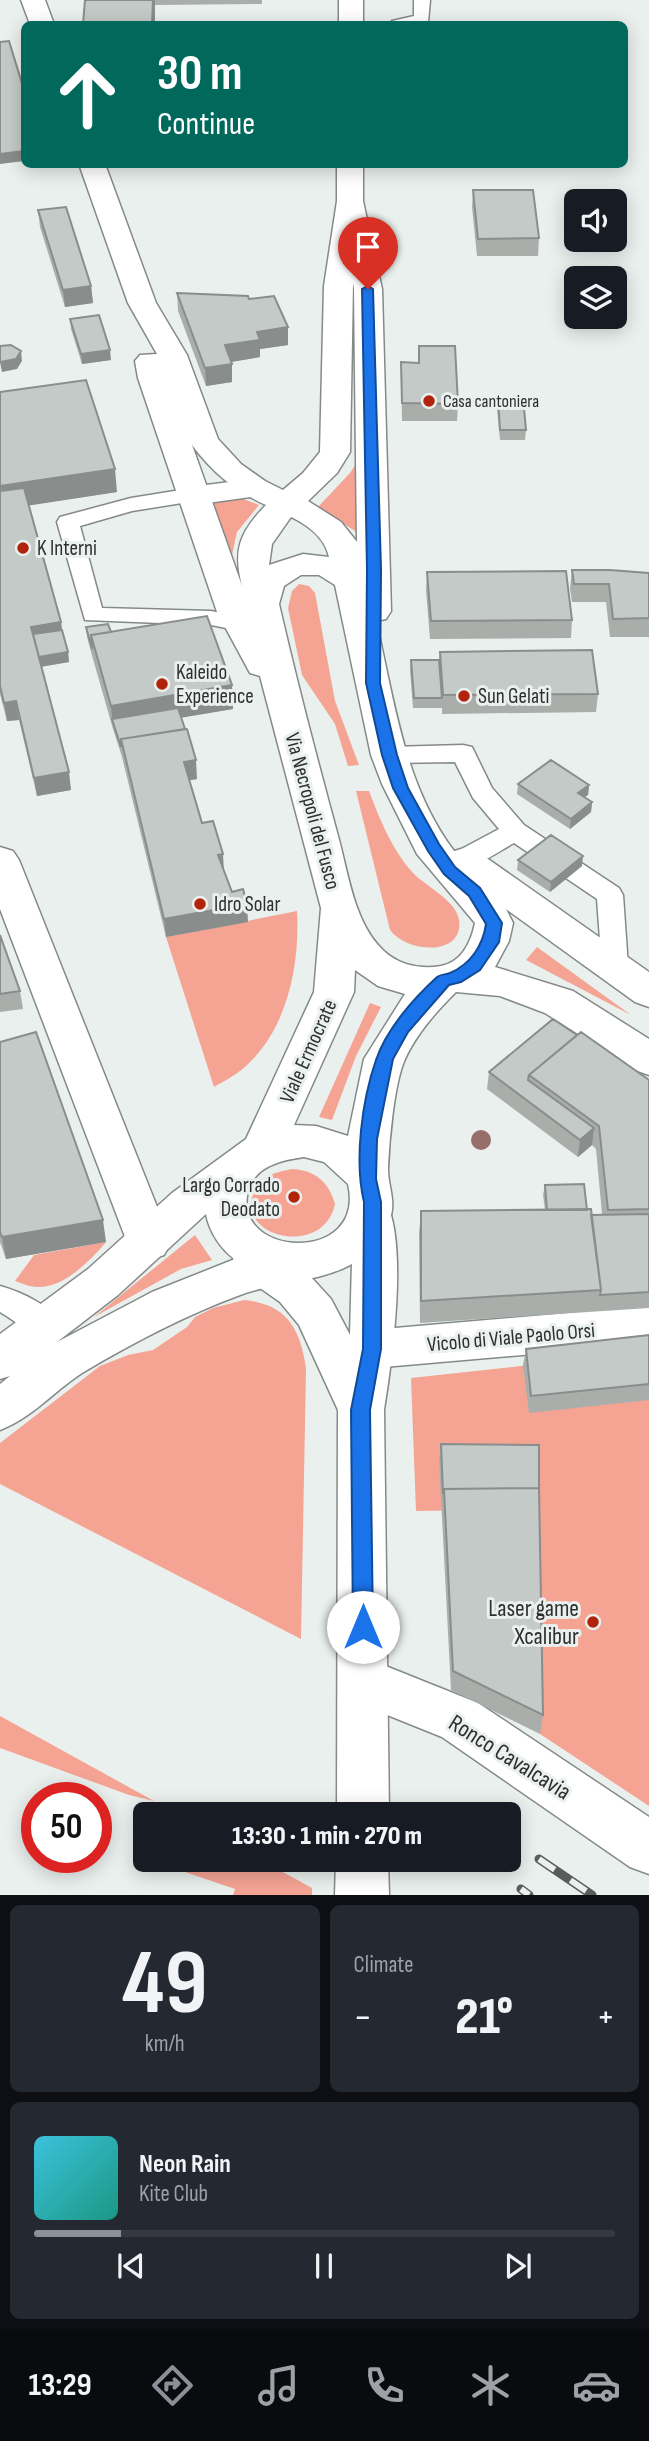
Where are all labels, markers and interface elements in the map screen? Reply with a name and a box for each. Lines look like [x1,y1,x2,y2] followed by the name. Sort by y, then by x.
[157,45,242,104] text: 30 m
[42,49,133,140] icon: ahead
[157,105,255,144] text: Continue
[564,189,627,329] map controls
[564,189,627,252] button: sound
[338,217,398,289] pin
[349,228,387,266] icon: arrive
[564,266,627,329] button: layers
[443,391,539,412] place label: Casa cantoniera
[421,393,437,409] marker: Casa cantoniera
[37,536,97,561] place label: K Interni
[15,540,31,556] marker: K Interni
[176,660,254,709] place label: Kaleido Experience
[154,676,170,692] marker: Kaleido Experience
[478,684,549,709] place label: Sun Gelati
[456,688,472,704] marker: Sun Gelati
[280,730,345,892] street label: Via Necropoli del Fusco
[214,892,280,917] place label: Idro Solar
[192,896,208,912] marker: Idro Solar
[275,996,342,1107] street label: Viale Ermocrate
[182,1173,280,1222] place label: Largo Corrado Deodato
[286,1189,302,1205] marker: Largo Corrado Deodato
[426,1318,596,1357] street label: Vicolo di Viale Paolo Orsi
[326,1590,400,1664] position arrow
[488,1594,579,1651] place label: Laser game Xcalibur
[585,1614,601,1630] marker: Laser game Xcalibur
[443,1708,576,1806] street label: Ronco Cavalcavia
[21,1782,112,1873] speed limit sign: 50
[232,1821,422,1852] text: 13:30 · 1 min · 270 m
[122,1930,208,2039] text: 49
[354,1951,413,1979] text: Climate
[455,1986,513,2049] text: 21°
[354,1995,372,2040] text: −
[596,1995,615,2040] text: +
[145,2030,185,2058] text: km/h
[139,2149,231,2180] text: Neon Rain
[139,2180,208,2208] text: Kite Club
[112,2247,150,2285] icon: previous
[305,2247,343,2285] icon: pause
[499,2247,537,2285] icon: next
[148,2361,197,2410] icon: directions
[254,2361,303,2410] icon: music
[360,2361,409,2410] icon: phone
[466,2361,515,2410] icon: climate
[572,2361,621,2410] icon: car
[28,2366,92,2405] text: 13:29

